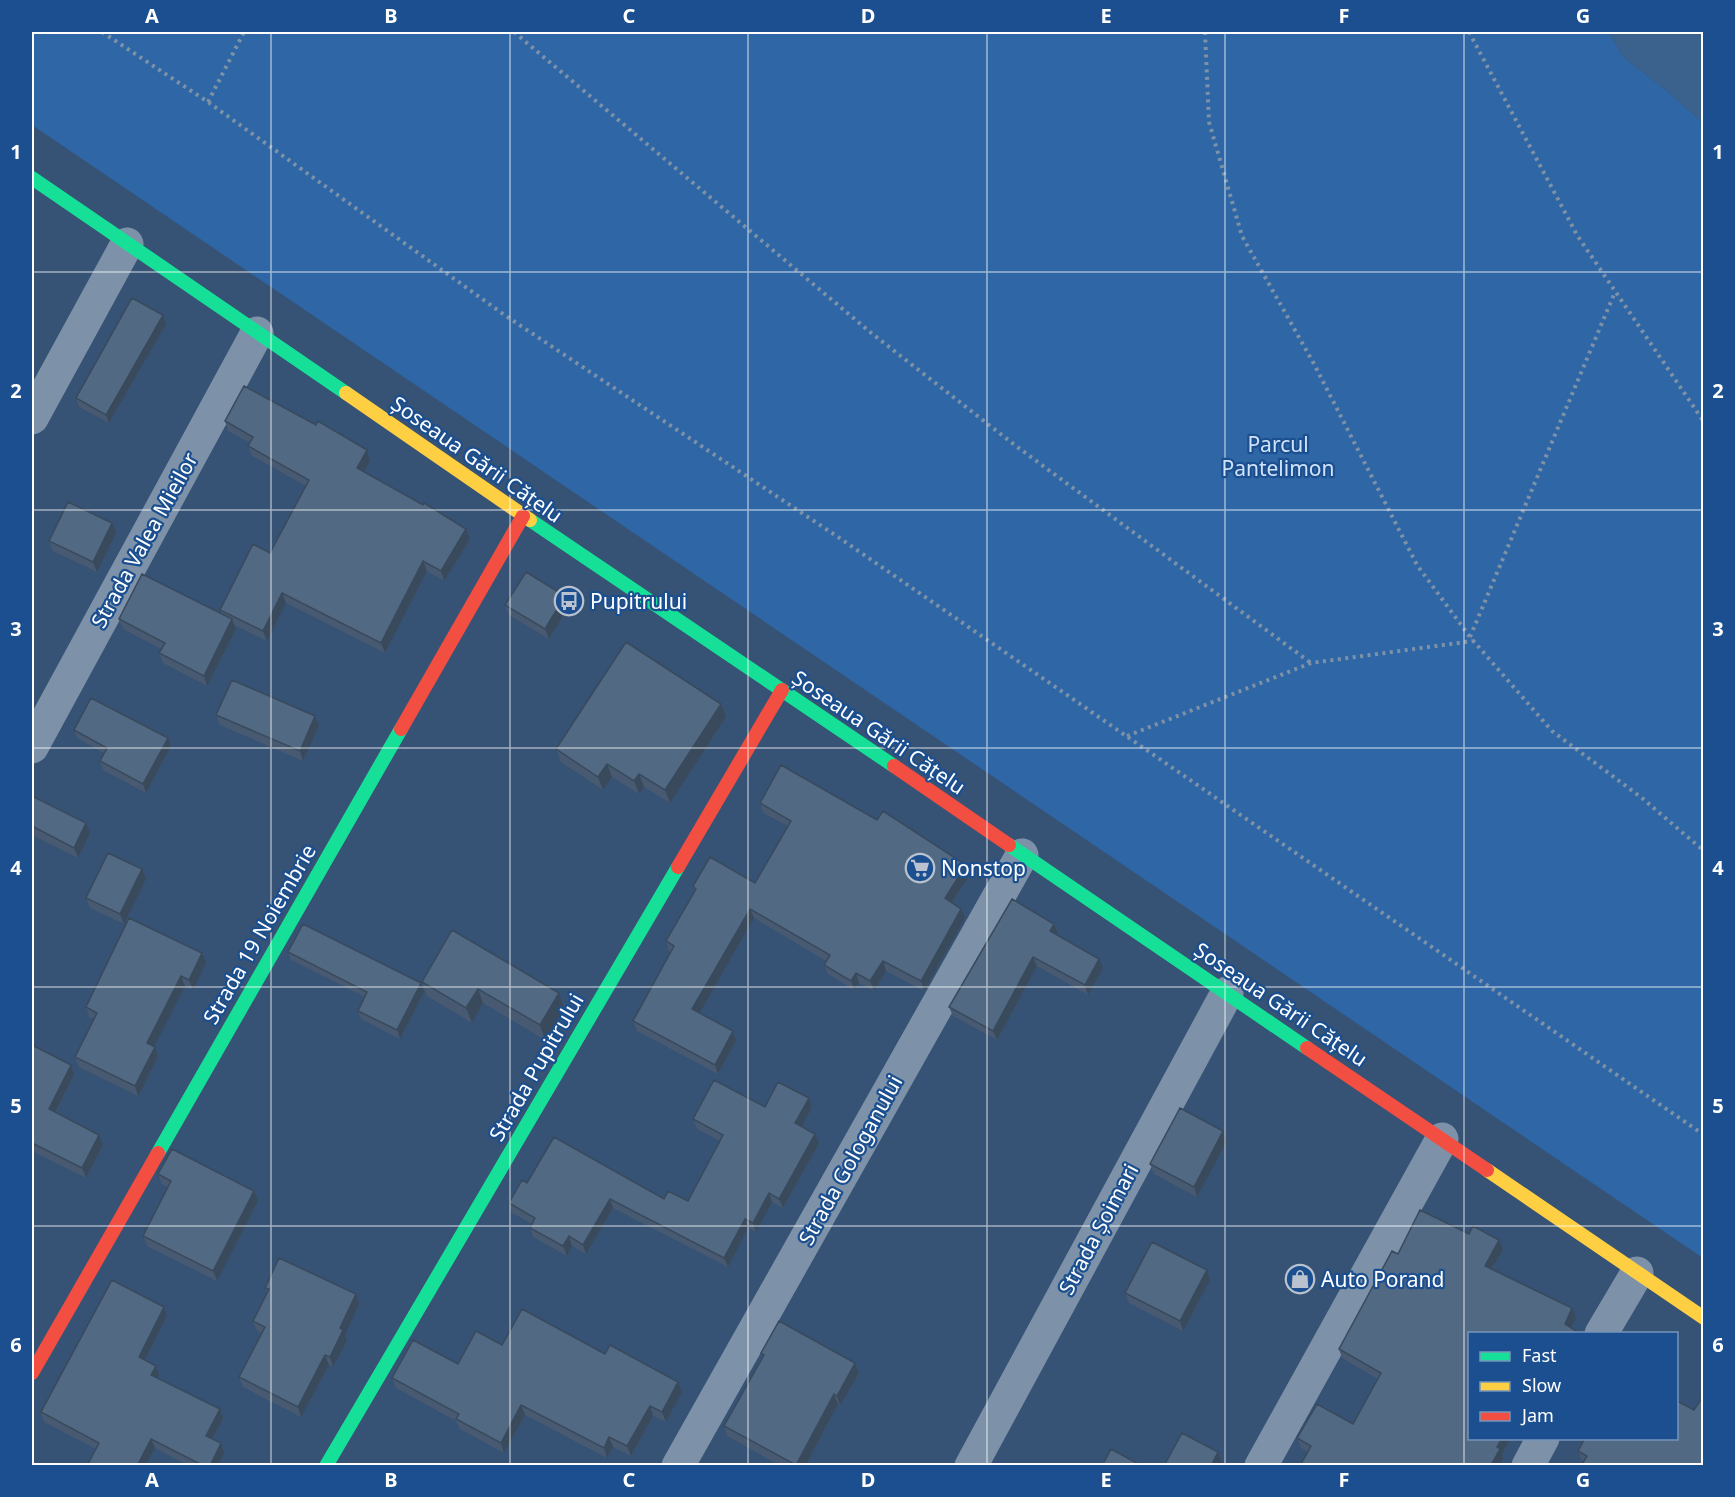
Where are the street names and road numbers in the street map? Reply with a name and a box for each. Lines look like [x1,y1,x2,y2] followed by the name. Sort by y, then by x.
[386,389,568,529] street label: Șoseaua Gării Cățelu
[84,447,204,633] street label: Strada Valea Mieilor
[787,664,971,800] street label: Șoseaua Gării Cățelu
[196,839,322,1029] street label: Strada 19 Noiembrie
[1189,936,1373,1072] street label: Șoseaua Gării Cățelu
[482,988,590,1146] street label: Strada Pupitrului
[792,1070,908,1250] street label: Strada Gologanului
[1052,1159,1144,1299] street label: Strada Șoimari

